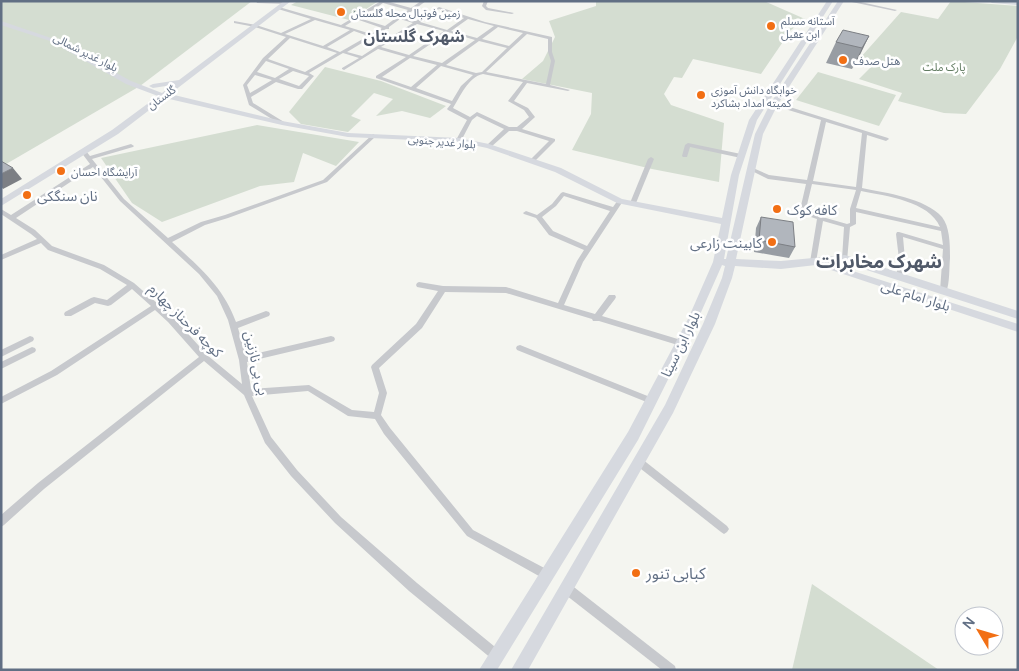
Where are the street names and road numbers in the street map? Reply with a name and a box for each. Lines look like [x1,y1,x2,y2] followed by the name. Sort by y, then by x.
[51,29,121,75] street label: بلوار غدیر شمالی
[144,81,179,112] street label: گلستان
[407,131,477,151] street label: بلوار غدیر جنوبی
[878,275,953,317] street label: بلوار امام علی
[143,279,227,363] street label: کوچه فرحناز چهارم
[656,308,704,380] street label: بلوار ابن سینا
[240,329,274,397] street label: بی بی نازنین

